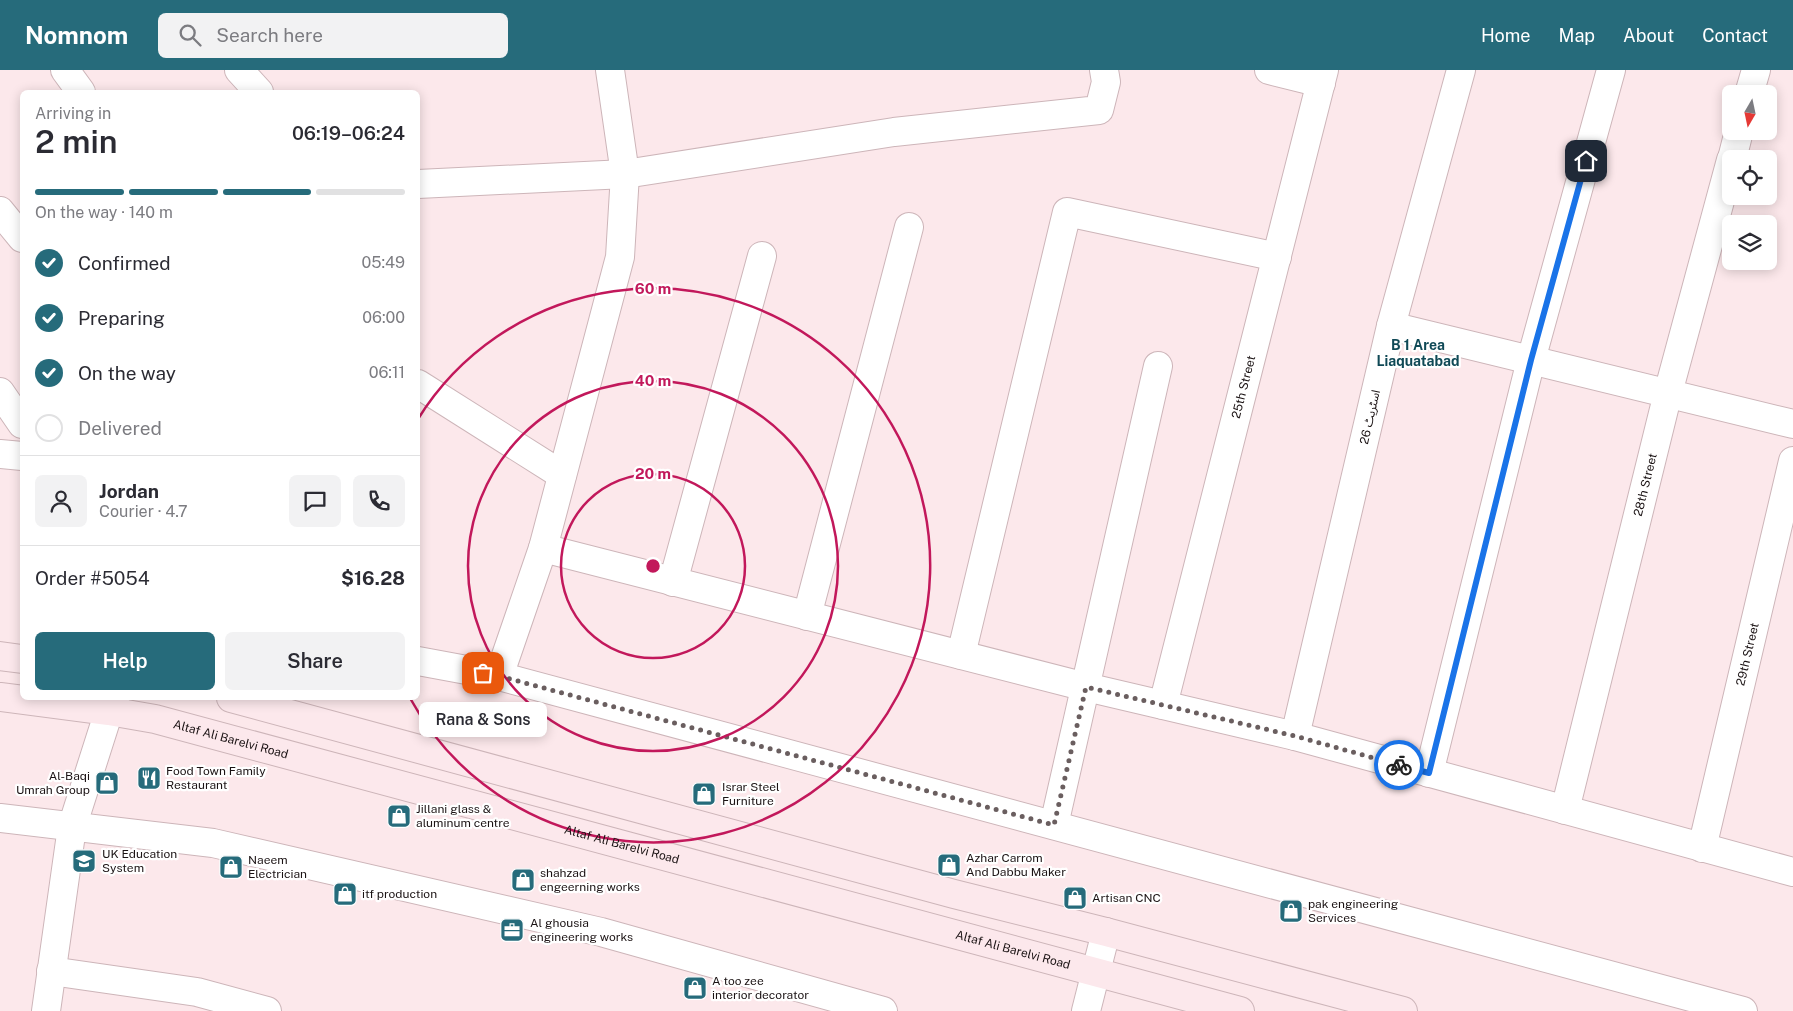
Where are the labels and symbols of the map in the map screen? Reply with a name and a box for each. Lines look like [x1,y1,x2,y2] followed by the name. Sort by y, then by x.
[1722,85,1778,140] north arrow
[1565,140,1607,182] pin
[635,280,671,297] text: 60 m
[1377,337,1459,369] district label: B 1 Area Liaquatabad
[1229,354,1258,420] street label: 25th Street
[635,372,671,389] text: 40 m
[1357,388,1383,446] street label: اسٹریٹ 26
[1631,451,1660,518] street label: 28th Street
[635,465,671,482] text: 20 m
[644,557,662,575] centre of rings
[1733,621,1762,687] street label: 29th Street
[462,652,504,694] pin
[419,703,547,738] callout: Rana & Sons
[172,717,290,762] street label: Altaf Ali Barelvi Road
[1374,740,1424,790] courier
[166,764,266,792] place label: Food Town Family Restaurant
[136,765,162,791] restaurant icon: Food Town Family Restaurant
[16,769,90,797] place label: Al-Baqi Umrah Group
[94,770,120,796] shop icon: Al-Baqi Umrah Group
[722,780,780,808] place label: Israr Steel Furniture
[691,781,717,807] shop icon: Israr Steel Furniture
[416,802,510,830] place label: Jillani glass & aluminum centre
[386,803,412,829] shop icon: Jillani glass & aluminum centre
[563,822,681,867] street label: Altaf Ali Barelvi Road
[102,847,177,875] place label: UK Education System
[71,848,97,874] school or university icon: UK Education System
[966,851,1066,879] place label: Azhar Carrom And Dabbu Maker
[936,852,962,878] shop icon: Azhar Carrom And Dabbu Maker
[248,853,307,881] place label: Naeem Electrician
[218,854,244,880] shop icon: Naeem Electrician
[540,866,640,894] place label: shahzad engeerning works
[510,867,536,893] shop icon: shahzad engeerning works
[332,881,358,907] shop icon: itf production
[1062,885,1088,911] shop icon: Artisan CNC
[362,887,437,901] place label: itf production
[1092,891,1161,905] place label: Artisan CNC
[1308,897,1398,925] place label: pak engineering Services
[1278,898,1304,924] shop icon: pak engineering Services
[530,916,633,944] place label: Al ghousia engineering works
[499,917,525,943] office icon: Al ghousia engineering works
[954,928,1072,972] street label: Altaf Ali Barelvi Road
[712,974,809,1002] place label: A too zee interior decorator
[682,975,708,1001] shop icon: A too zee interior decorator

